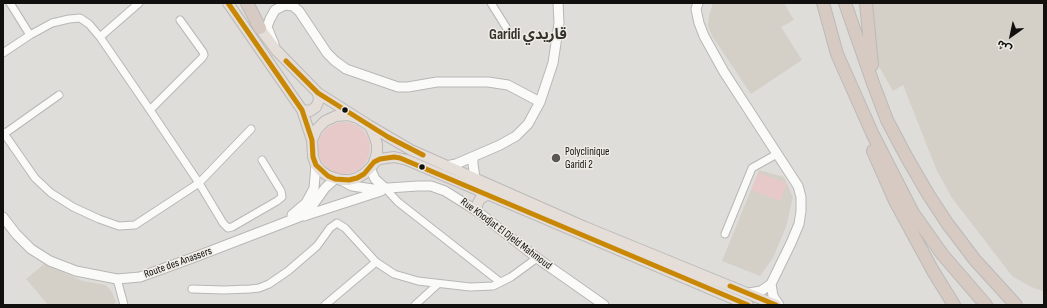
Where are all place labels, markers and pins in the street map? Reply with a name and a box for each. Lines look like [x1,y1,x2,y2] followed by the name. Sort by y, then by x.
[340,105,350,115] unlabelled marker
[565,145,609,171] place label: Polyclinique Garidi 2
[550,152,562,164] marker: Polyclinique Garidi 2
[417,162,427,172] unlabelled marker

